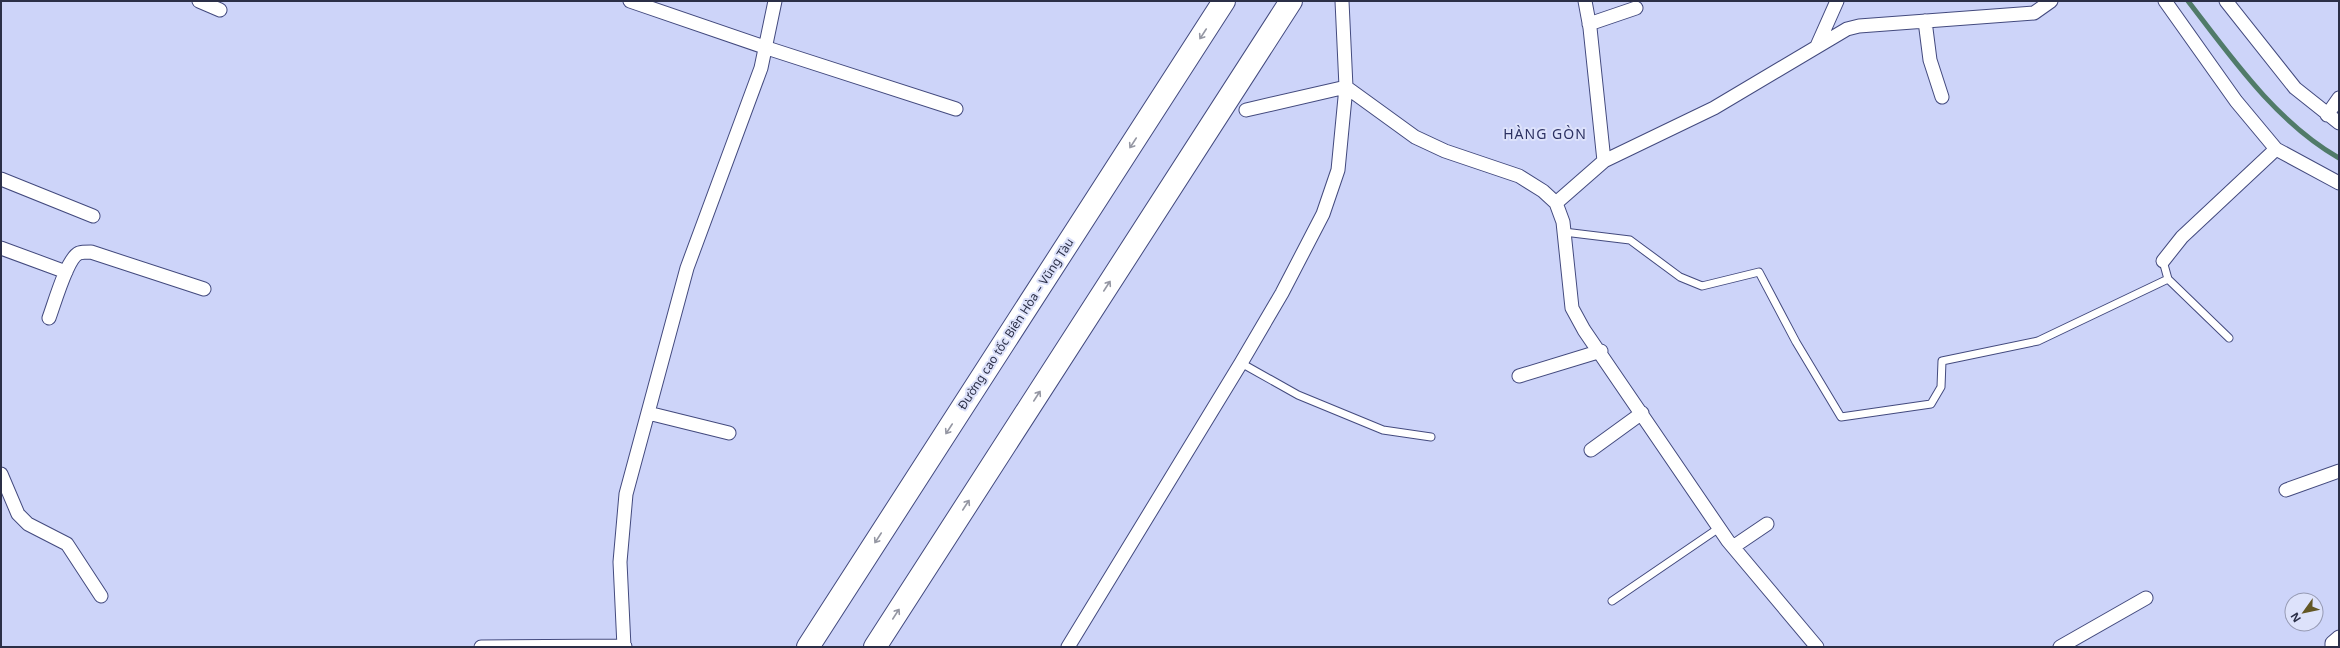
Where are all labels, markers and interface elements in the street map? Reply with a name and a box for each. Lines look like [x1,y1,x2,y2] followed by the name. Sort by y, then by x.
[1199,28,1207,39] one-way arrow
[1503,124,1587,143] district label: HÀNG GÒN
[1128,137,1136,149] one-way arrow
[954,235,1078,413] street label: Đường cao tốc Biên Hòa – Vũng Tàu
[1103,281,1111,292] one-way arrow
[1033,390,1041,401] one-way arrow
[944,423,952,435] one-way arrow
[963,499,971,511] one-way arrow
[874,532,882,544] one-way arrow
[2284,592,2324,632] north arrow
[892,609,900,620] one-way arrow
[2286,610,2304,626] text: N

